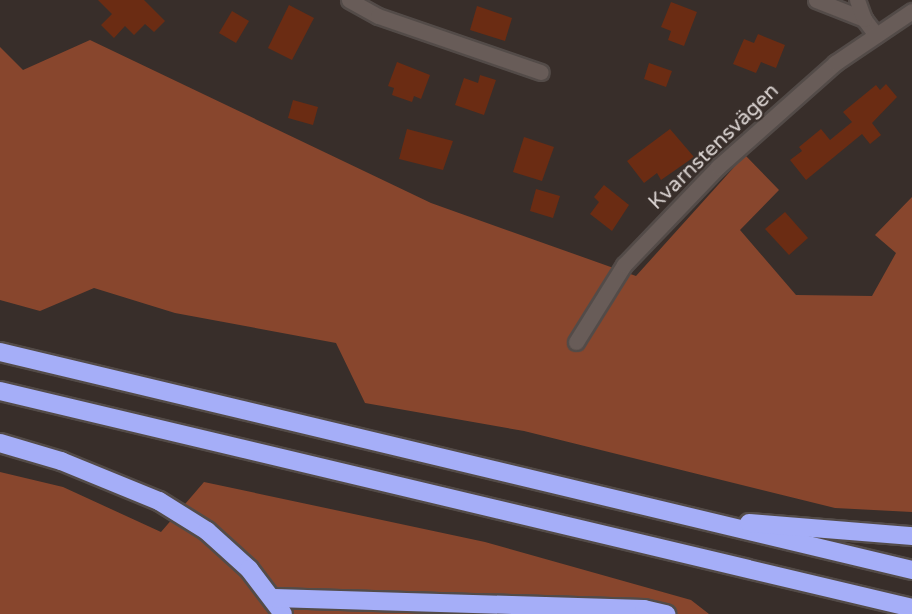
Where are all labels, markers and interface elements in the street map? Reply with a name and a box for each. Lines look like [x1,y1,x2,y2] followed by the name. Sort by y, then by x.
[644,79,784,215] street label: Kvarnstensvägen

